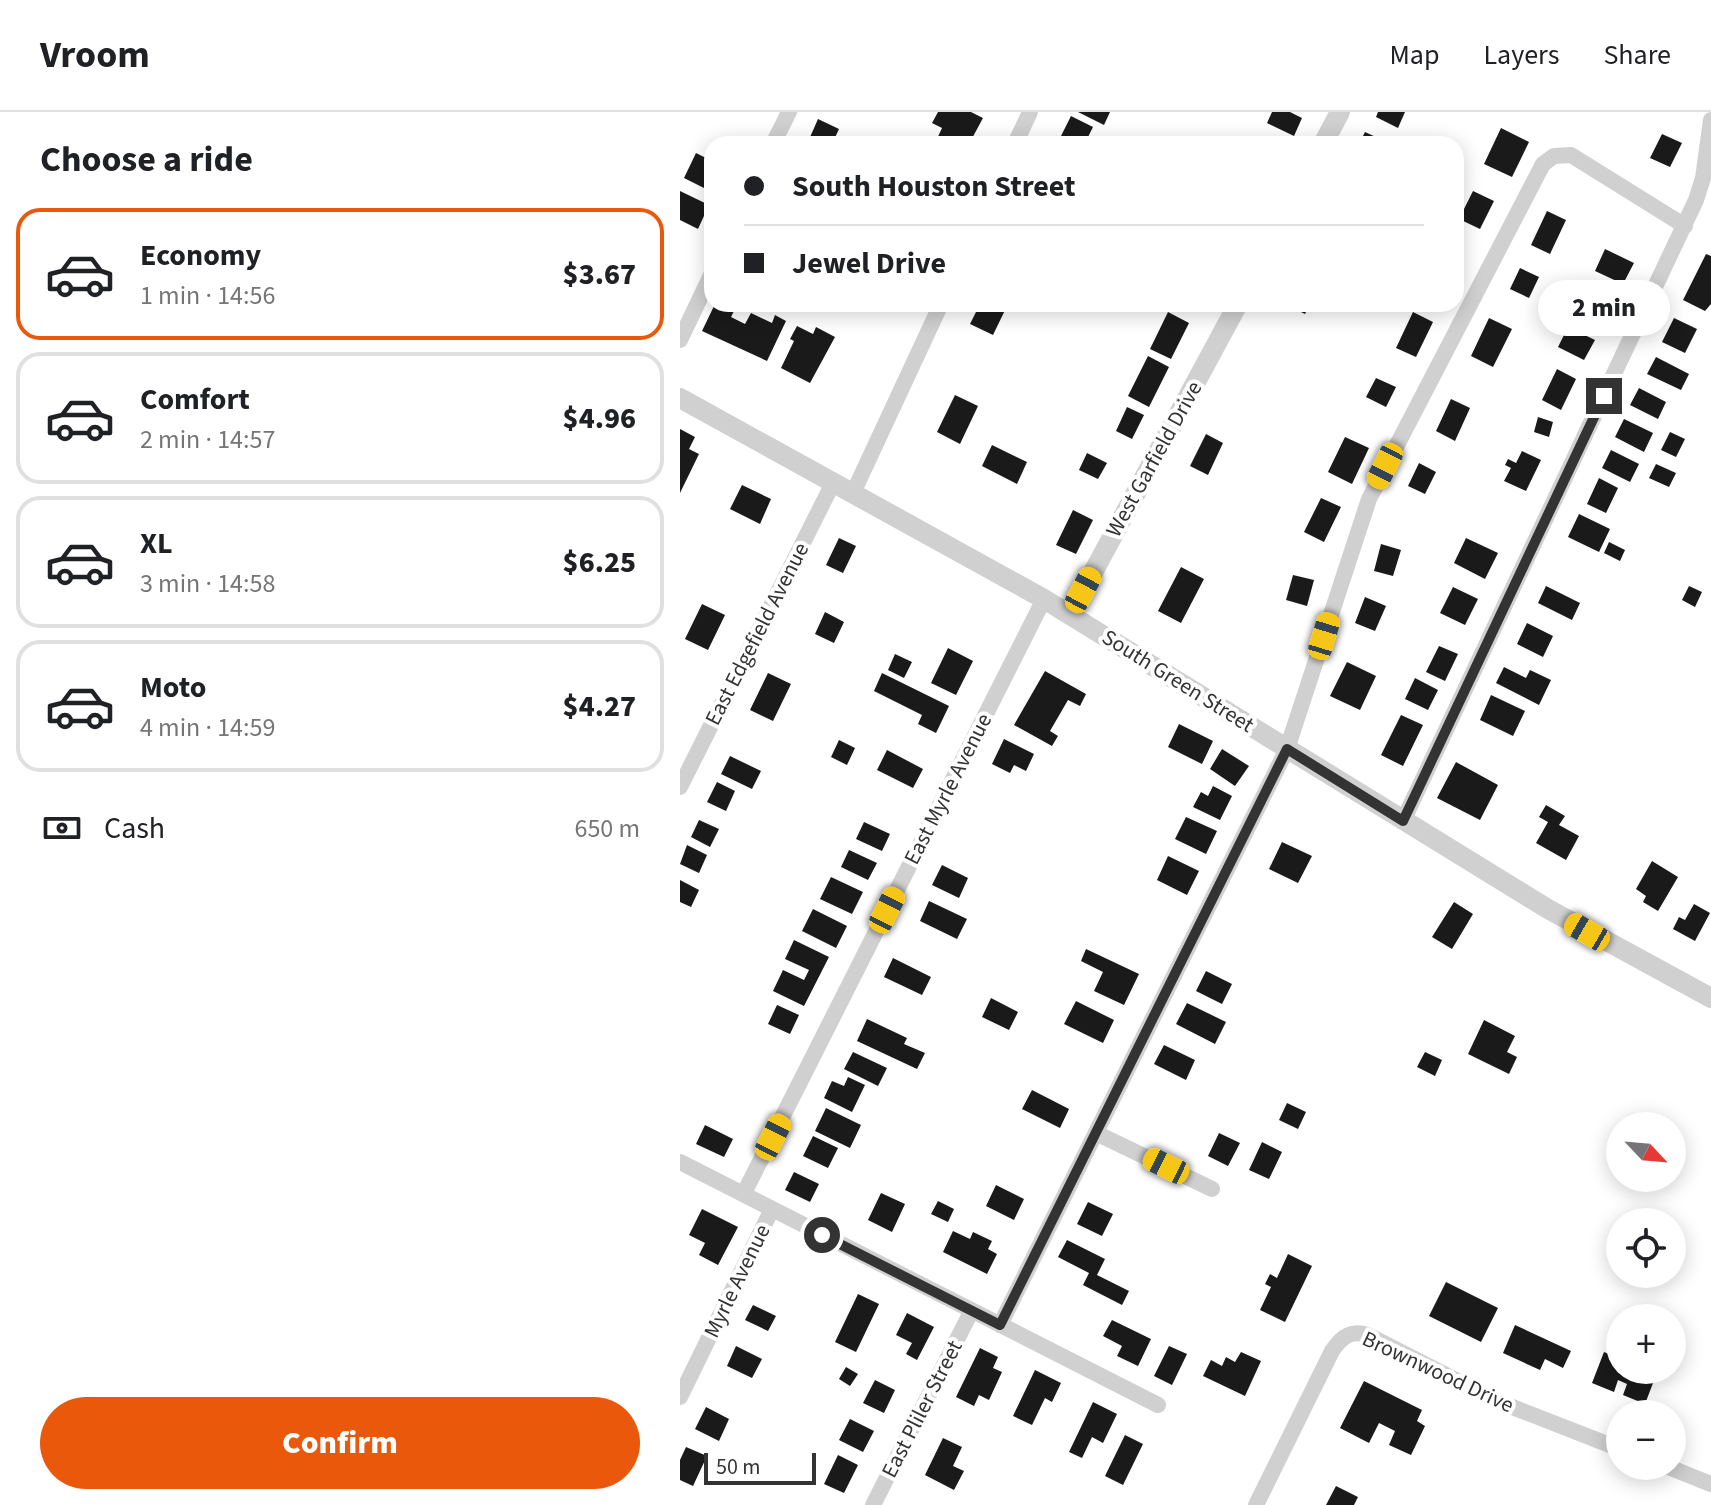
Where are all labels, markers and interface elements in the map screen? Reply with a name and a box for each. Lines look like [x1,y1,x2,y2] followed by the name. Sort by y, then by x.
[40,28,150,82] text: Vroom
[1389,35,1439,75] text: Map
[1483,35,1559,75] text: Layers
[1603,35,1671,75] text: Share
[40,134,253,185] text: Choose a ride
[792,165,1076,208] text: South Houston Street
[140,234,261,277] text: Economy
[44,238,116,310] icon: car
[792,242,946,285] text: Jewel Drive
[563,253,636,296] text: $3.67
[140,277,275,314] text: 1 min · 14:56
[1538,280,1670,336] callout: 2 min
[1572,289,1636,326] text: 2 min
[1098,375,1210,543] street label: West Garfield Drive
[140,378,250,421] text: Comfort
[1586,378,1622,414] route end
[44,382,116,454] icon: car
[563,397,636,440] text: $4.96
[140,421,275,458] text: 2 min · 14:57
[1363,439,1407,493] car
[140,522,173,565] text: XL
[44,526,116,598] icon: car
[697,537,817,731] street label: East Edgefield Avenue
[563,541,636,584] text: $6.25
[1061,563,1105,617] car
[140,565,275,602] text: 3 min · 14:58
[1306,610,1342,662] car
[1096,621,1261,741] street label: South Green Street
[140,666,206,709] text: Moto
[44,670,116,742] icon: car
[563,685,636,728] text: $4.27
[896,708,1000,870] street label: East Myrle Avenue
[140,709,275,746] text: 4 min · 14:59
[40,806,84,850] icon: cash
[104,807,165,850] text: Cash
[574,810,640,847] text: 650 m
[865,883,909,937] car
[1560,910,1614,954] car
[751,1110,795,1164] car
[1606,1112,1686,1192] north arrow
[1606,1112,1686,1480] map controls
[1139,1145,1193,1187] car
[1606,1208,1686,1288] button: locate
[804,1217,840,1253] route start
[696,1219,778,1343] street label: Myrle Avenue
[1606,1304,1686,1384] button: +
[1357,1323,1519,1421] street label: Brownwood Drive
[874,1334,971,1483] street label: East Pliler Street
[40,1397,640,1489] button: Confirm
[1606,1400,1686,1480] button: −
[704,1449,816,1485] scale bar
[716,1451,761,1483] text: 50 m

